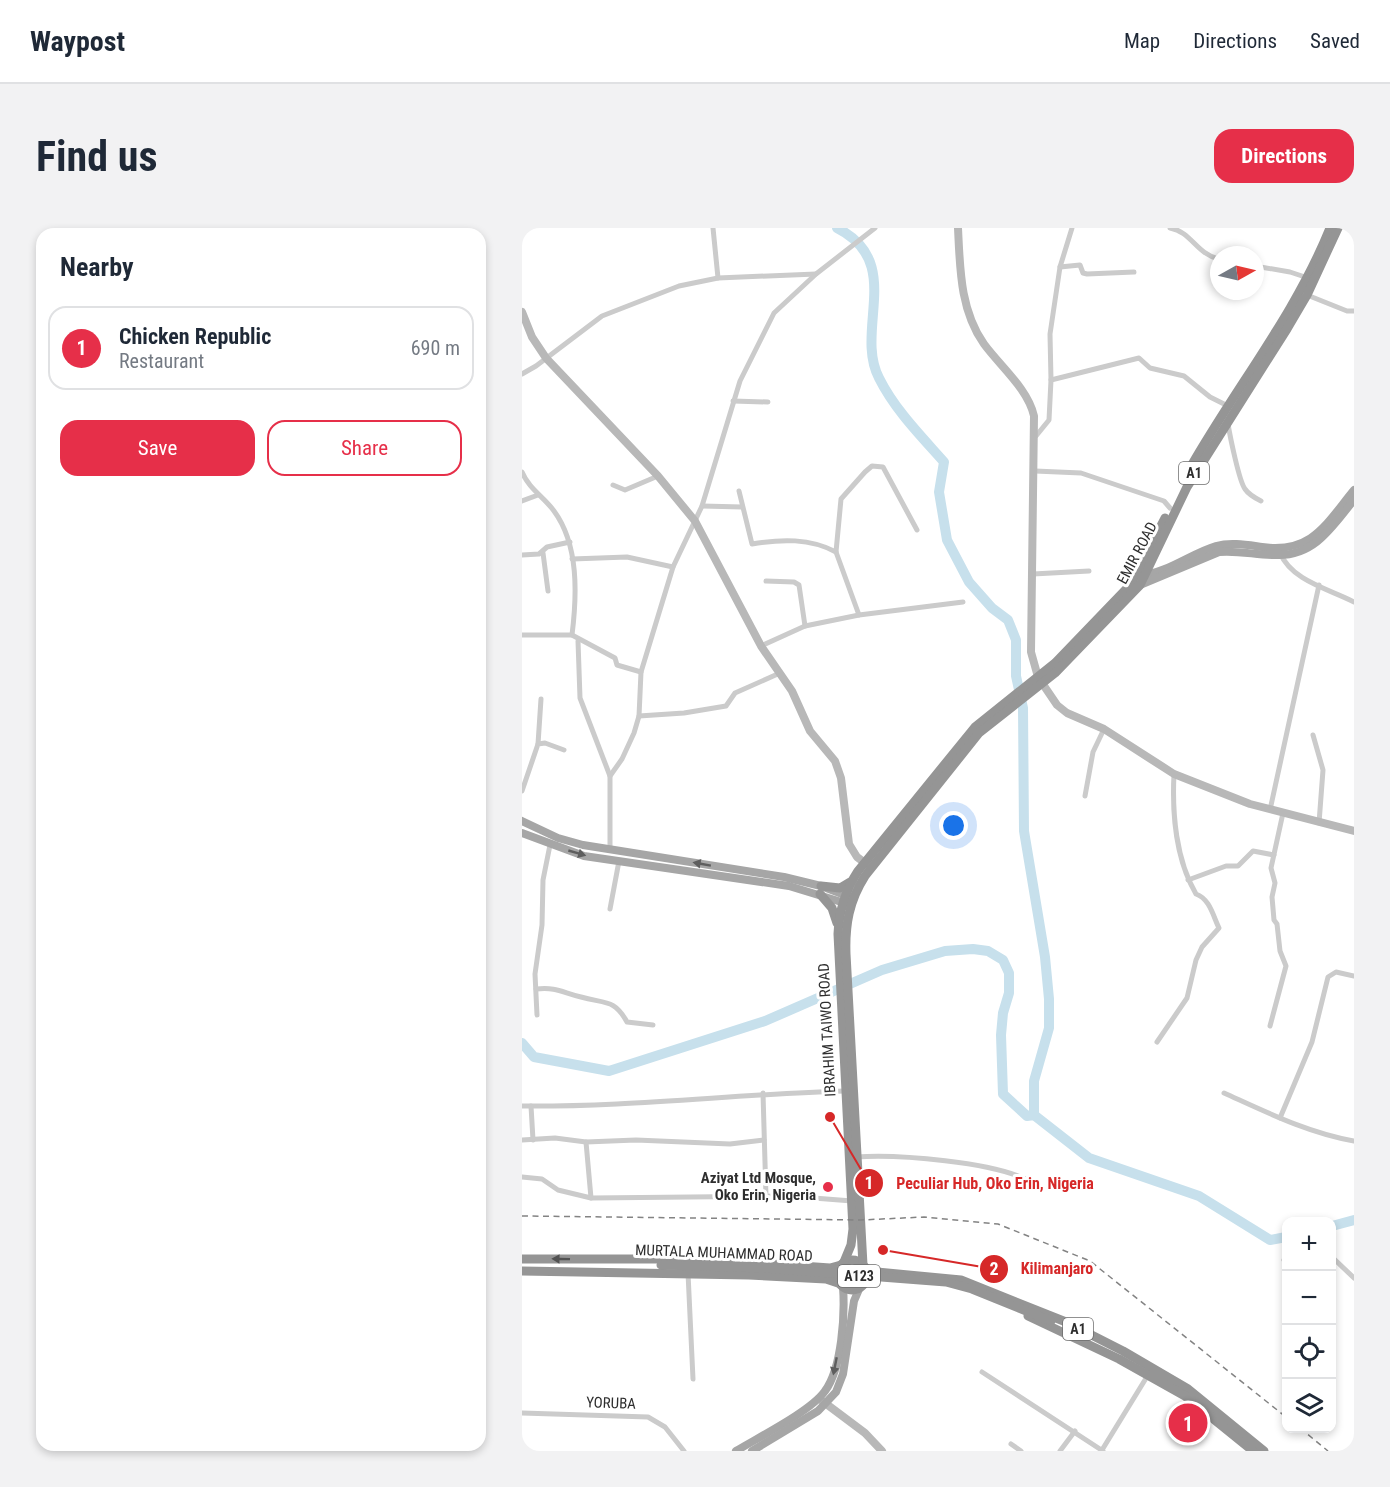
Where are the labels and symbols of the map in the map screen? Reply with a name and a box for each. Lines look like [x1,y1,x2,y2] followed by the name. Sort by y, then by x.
[1210,246,1264,300] north arrow
[1179,462,1209,484] road number: A1
[1113,519,1161,587] street label: EMIR ROAD
[939,811,968,840] your location
[568,849,586,858] one-way arrow
[692,859,711,868] one-way arrow
[815,963,839,1097] street label: IBRAHIM TAIWO ROAD
[854,1166,1105,1200] callout: Peculiar Hub, Oko Erin, Nigeria
[701,1169,816,1204] place label: Aziyat Ltd Mosque, Oko Erin, Nigeria
[864,1172,874,1193] text: 1
[896,1174,1094,1193] text: Peculiar Hub, Oko Erin, Nigeria
[821,1180,835,1194] marker: Aziyat Ltd Mosque, Oko Erin, Nigeria
[635,1241,813,1265] street label: MURTALA MUHAMMAD ROAD
[979,1252,1106,1286] callout: Kilimanjaro
[551,1254,570,1264] one-way arrow
[989,1258,999,1279] text: 2
[1021,1259,1093,1278] text: Kilimanjaro
[838,1265,880,1287] road number: A123
[1063,1318,1093,1340] road number: A1
[830,1356,839,1375] one-way arrow
[586,1393,637,1413] street label: YORUBA
[1168,1400,1208,1446] pin: 1

